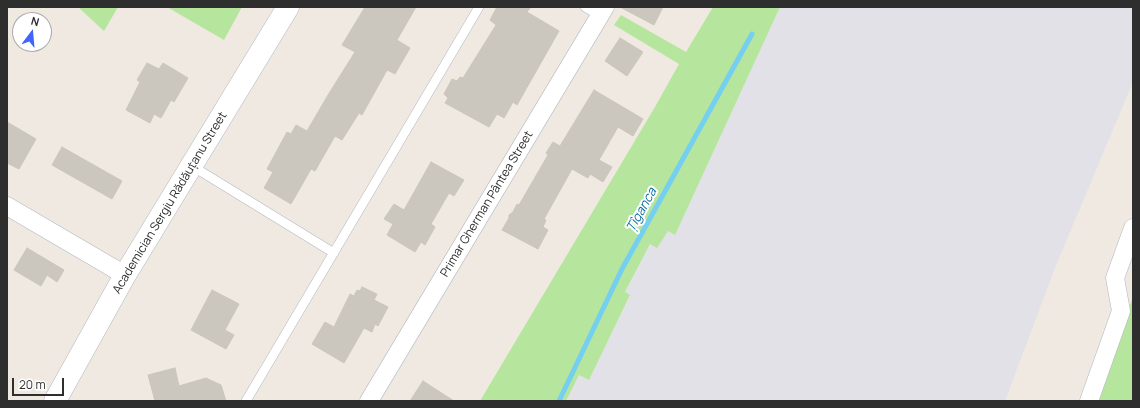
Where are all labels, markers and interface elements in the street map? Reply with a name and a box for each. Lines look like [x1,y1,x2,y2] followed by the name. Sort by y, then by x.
[12,12,52,52] north arrow
[29,13,41,29] text: N
[110,109,230,297] street label: Academician Sergiu Rădăuțanu Street
[438,128,536,280] street label: Primar Gherman Pântea Street
[624,185,660,235] water label: Țîganca
[14,370,66,396] scale bar
[19,376,46,393] text: 20 m

